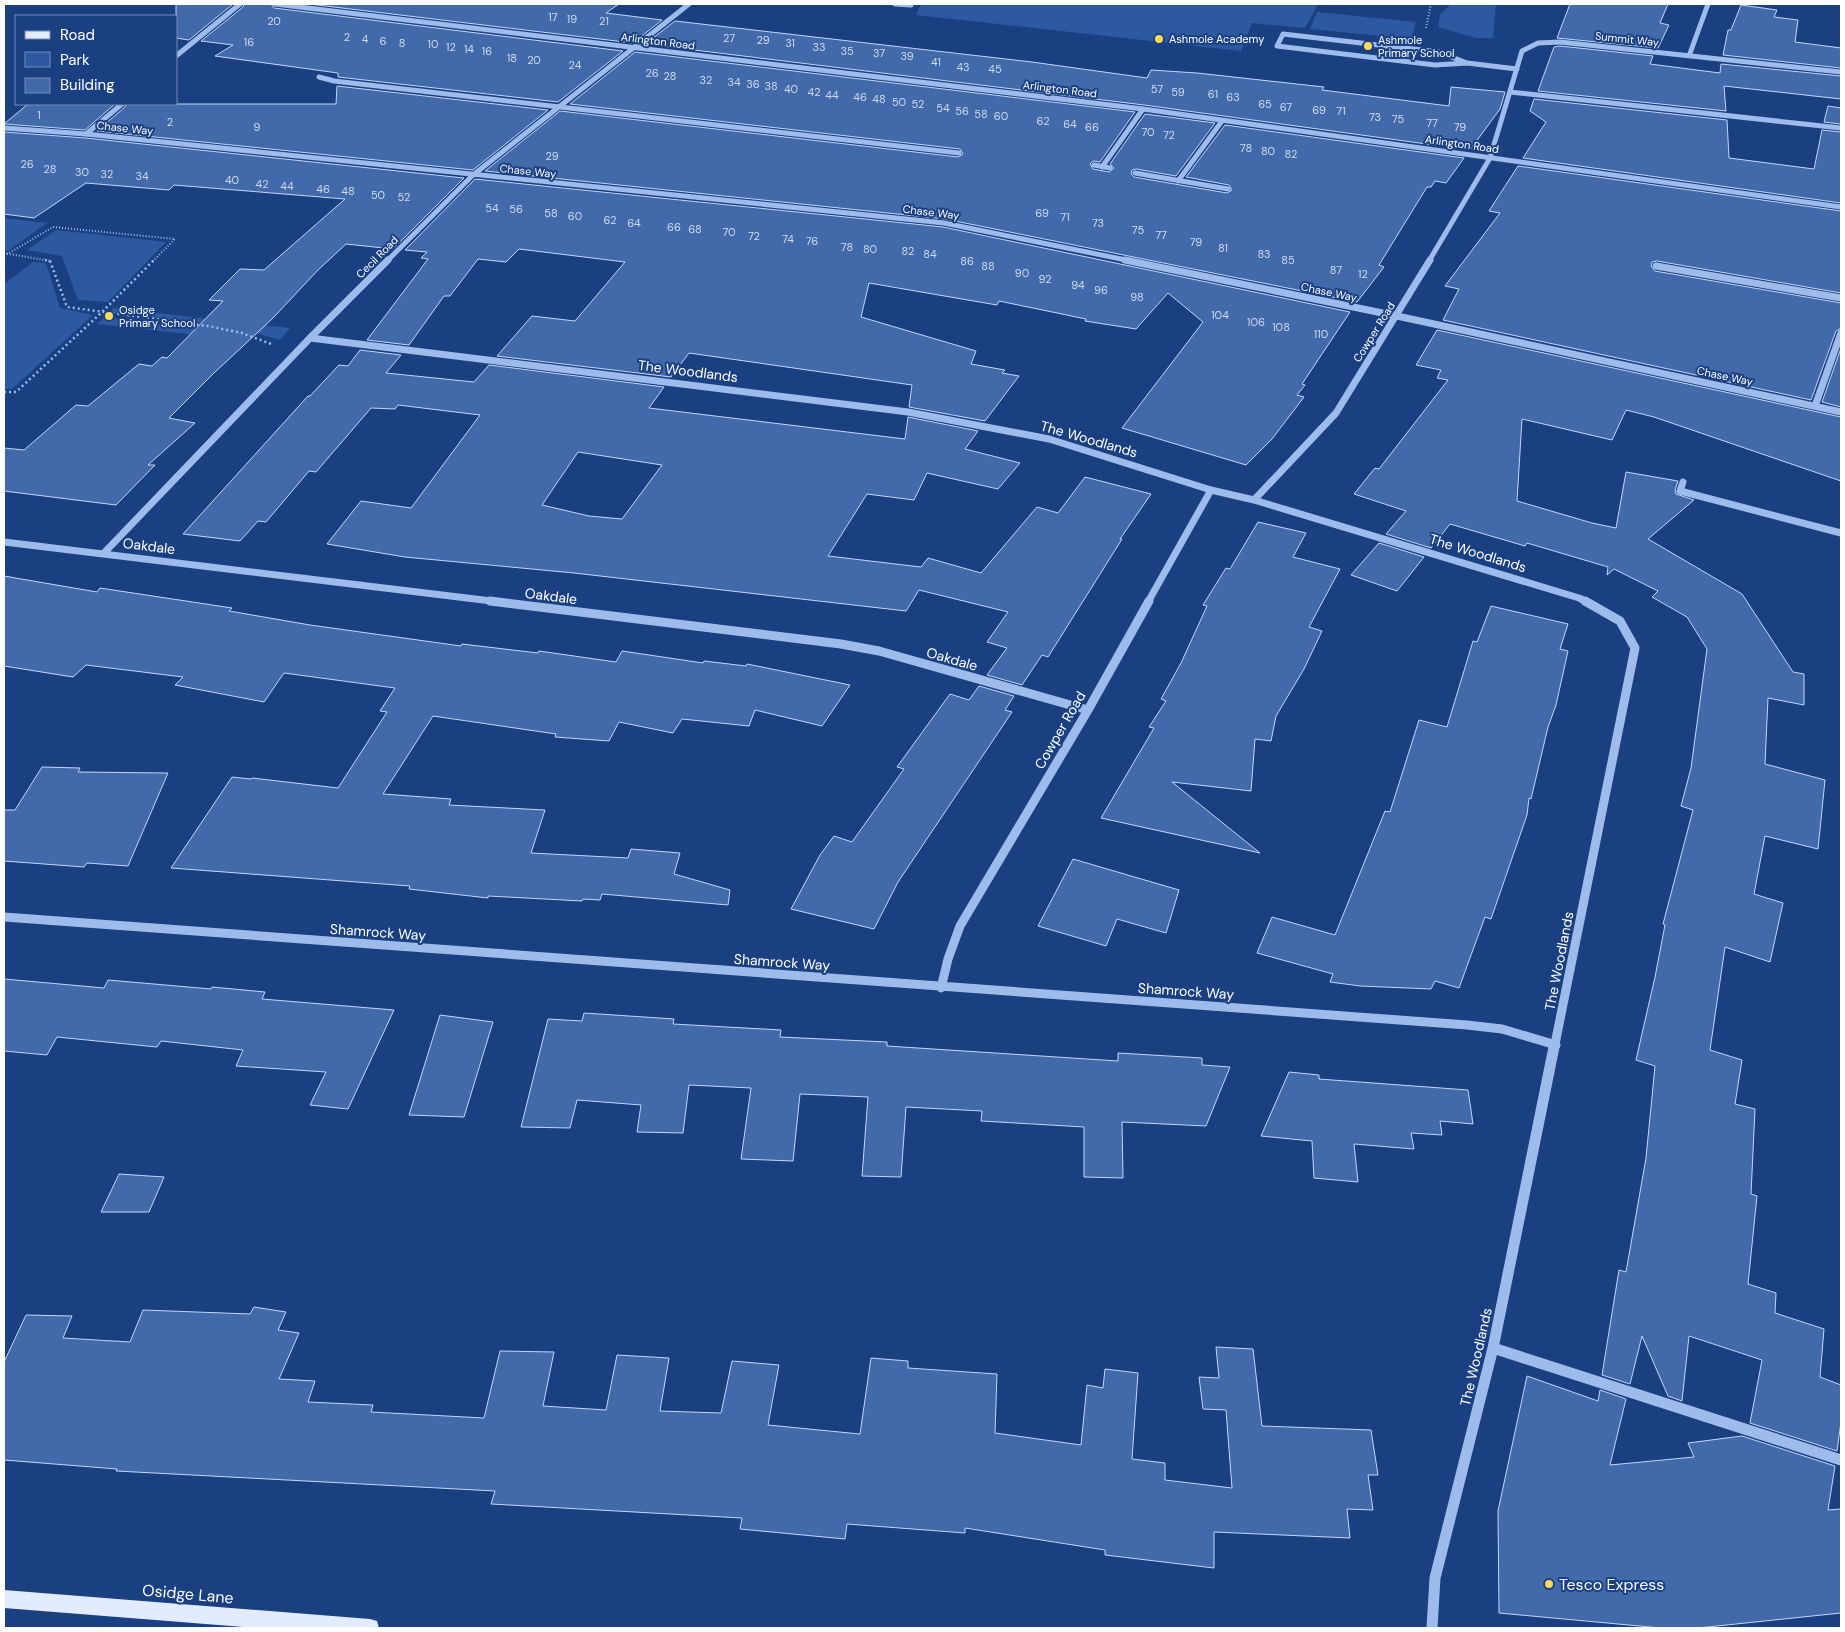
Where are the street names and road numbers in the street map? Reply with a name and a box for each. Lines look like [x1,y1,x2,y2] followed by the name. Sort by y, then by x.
[1594,29,1660,49] street label: Summit Way
[620,30,696,52] street label: Arlington Road
[1022,78,1098,100] street label: Arlington Road
[96,118,154,138] street label: Chase Way
[1424,132,1500,156] street label: Arlington Road
[499,161,557,181] street label: Chase Way
[902,202,960,222] street label: Chase Way
[353,233,401,281] street label: Cecil Road
[1300,279,1358,305] street label: Chase Way
[1350,299,1398,365] street label: Cowper Road
[637,356,739,386] street label: The Woodlands
[1696,363,1754,389] street label: Chase Way
[1038,417,1140,461] street label: The Woodlands
[1427,530,1529,576] street label: The Woodlands
[122,534,176,558] street label: Oakdale
[524,584,578,608] street label: Oakdale
[924,643,980,675] street label: Oakdale
[1030,688,1090,772] street label: Cowper Road
[1541,910,1577,1012] street label: The Woodlands
[329,920,427,944] street label: Shamrock Way
[733,950,831,974] street label: Shamrock Way
[1137,979,1235,1003] street label: Shamrock Way
[1456,1306,1496,1408] street label: The Woodlands
[141,1580,235,1608] street label: Osidge Lane

